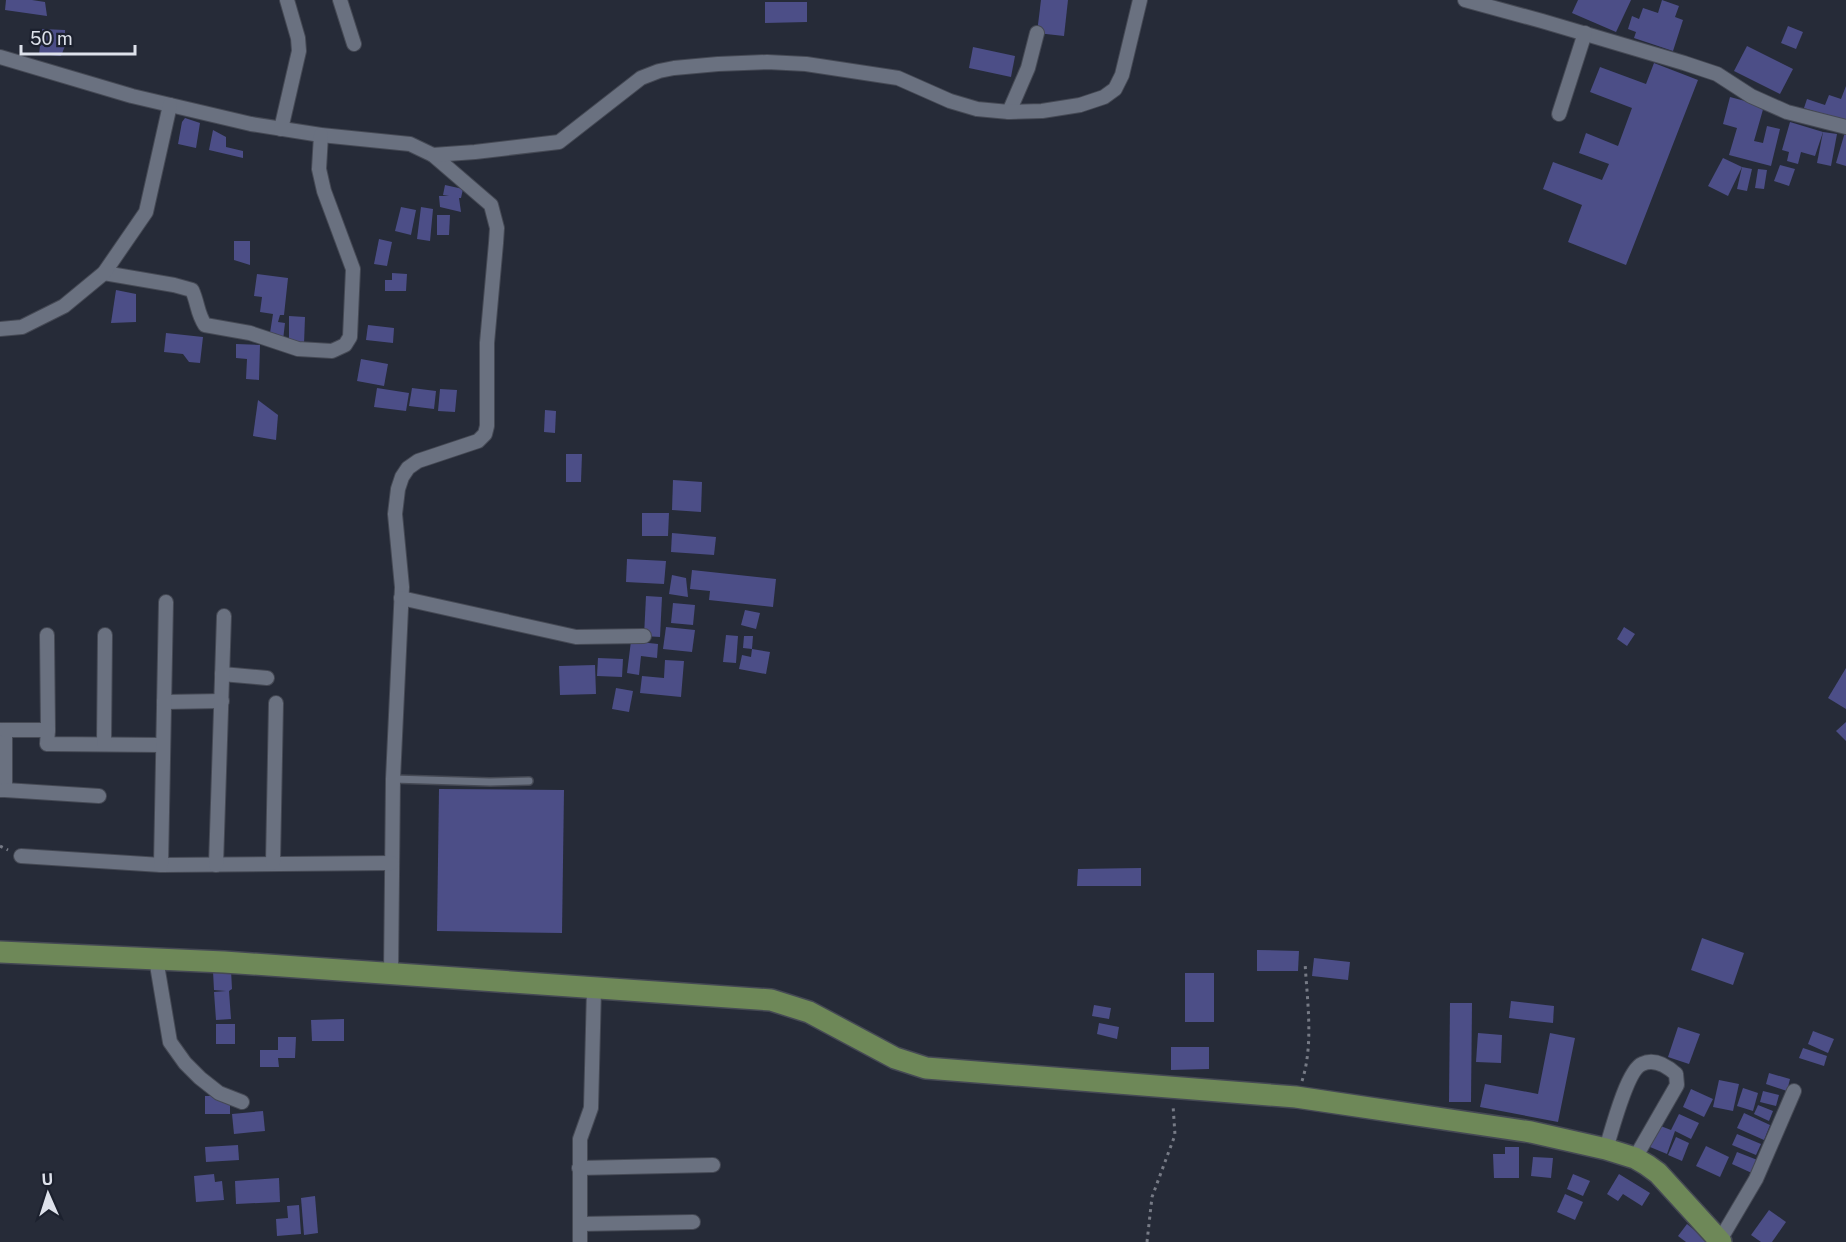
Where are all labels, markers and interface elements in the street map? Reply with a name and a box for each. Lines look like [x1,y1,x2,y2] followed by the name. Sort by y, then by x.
[21,18,135,56] scale bar
[30,28,73,49] text: 50 m
[18,1164,78,1224] north arrow
[41,1170,54,1189] text: U

